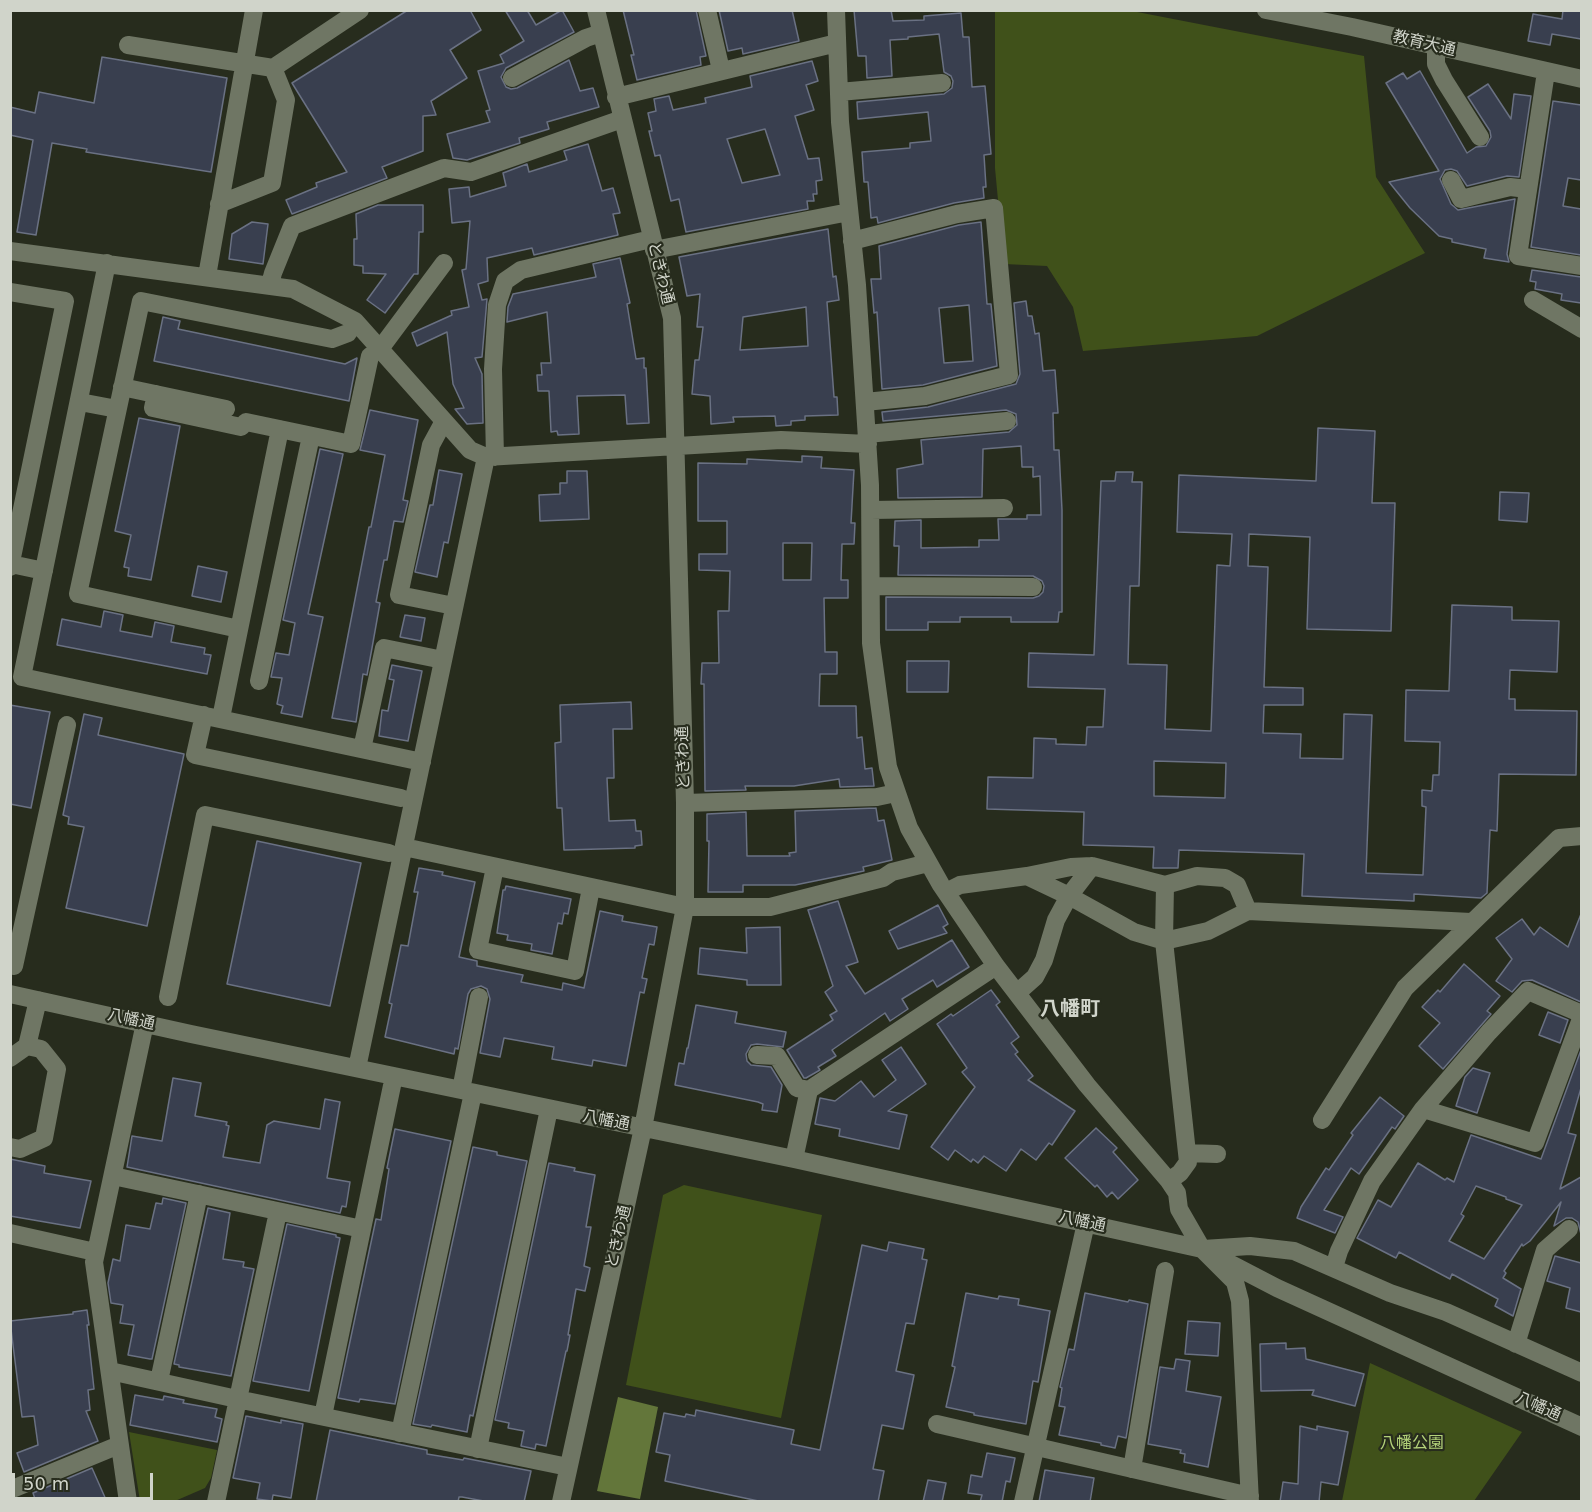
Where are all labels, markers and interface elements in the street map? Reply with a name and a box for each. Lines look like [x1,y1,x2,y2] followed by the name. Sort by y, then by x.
[1391,27,1457,61] street label: 教育大通
[643,240,677,306] street label: ときわ通
[673,726,695,790] street label: ときわ通
[1040,998,1100,1022] district label: 八幡町
[106,1006,156,1034] street label: 八幡通
[581,1107,631,1135] street label: 八幡通
[602,1204,636,1270] street label: ときわ通
[1057,1208,1107,1236] street label: 八幡通
[1512,1388,1564,1426] street label: 八幡通
[1380,1434,1444,1454] park label: 八幡公園
[15,1461,156,1499] scale bar
[23,1473,69,1494] text: 50 m

